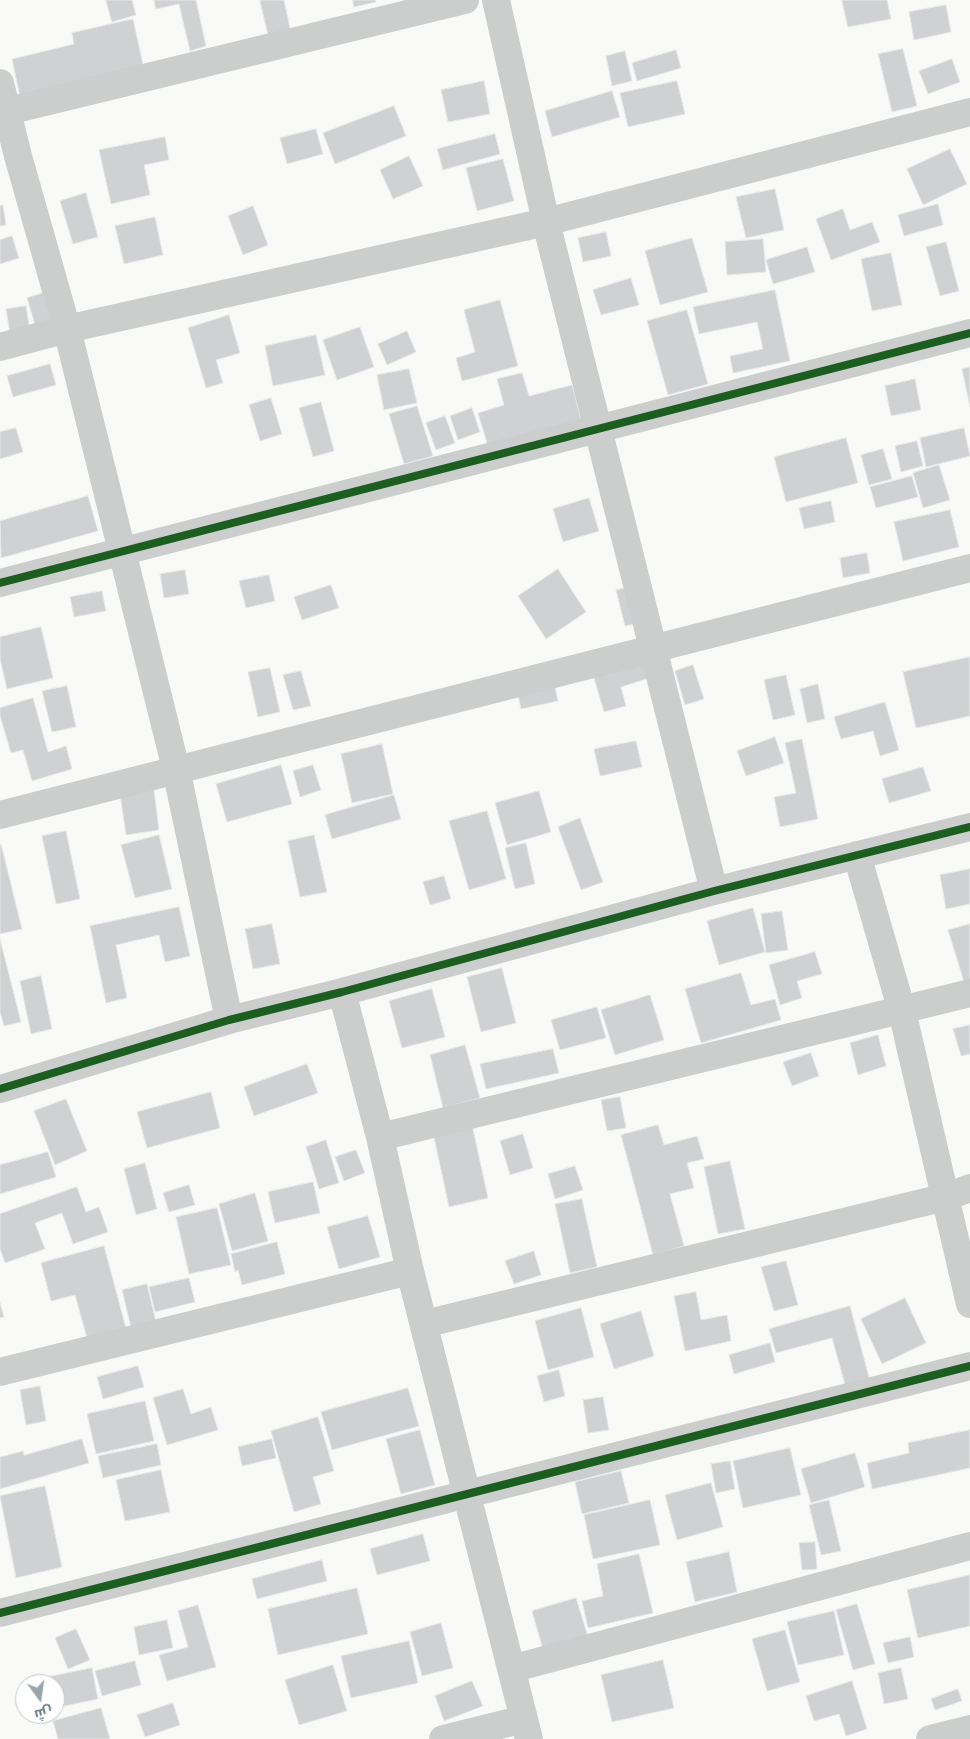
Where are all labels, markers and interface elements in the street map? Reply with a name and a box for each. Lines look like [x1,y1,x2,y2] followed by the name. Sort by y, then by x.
[15,1674,65,1724] north arrow
[33,1703,54,1723] text: ش

